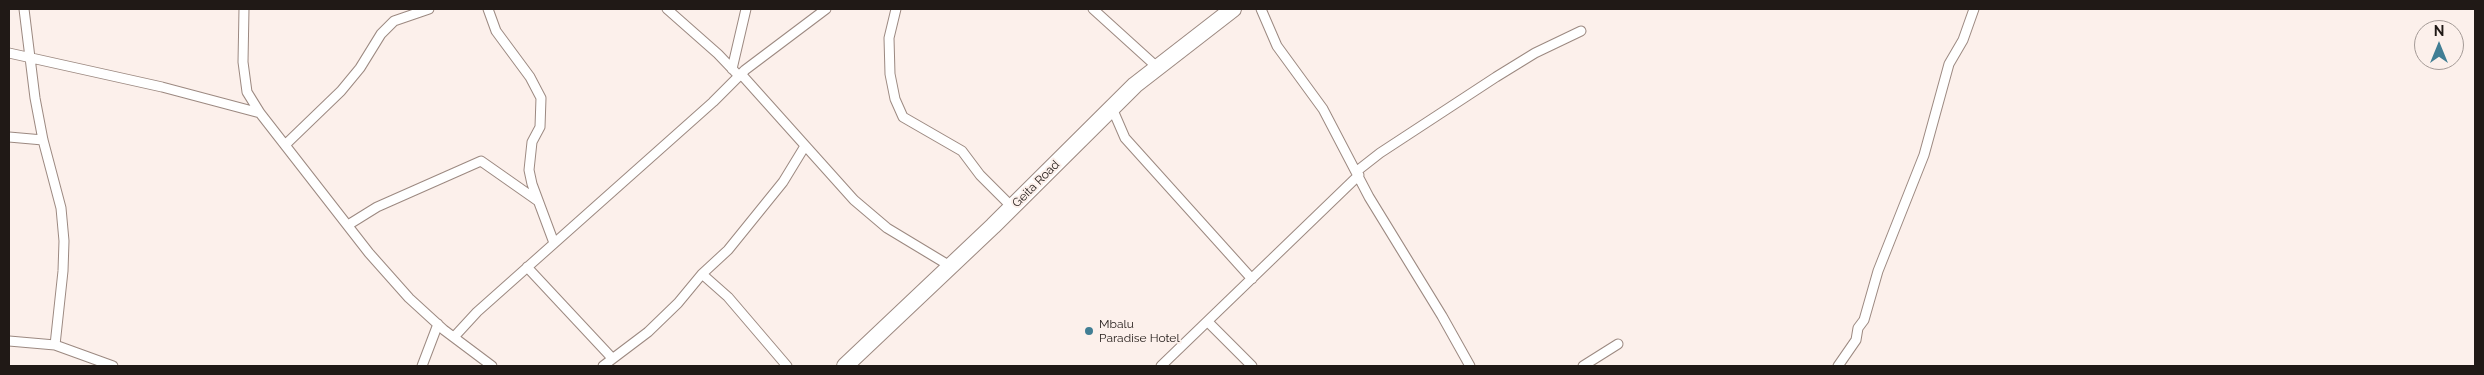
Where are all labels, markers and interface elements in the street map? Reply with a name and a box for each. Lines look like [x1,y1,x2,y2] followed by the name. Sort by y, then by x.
[2414,20,2464,70] north arrow
[2434,23,2444,39] text: N
[1009,157,1063,211] street label: Geita Road
[1099,317,1180,345] place label: Mbalu Paradise Hotel
[1083,325,1095,337] marker: Mbalu Paradise Hotel

